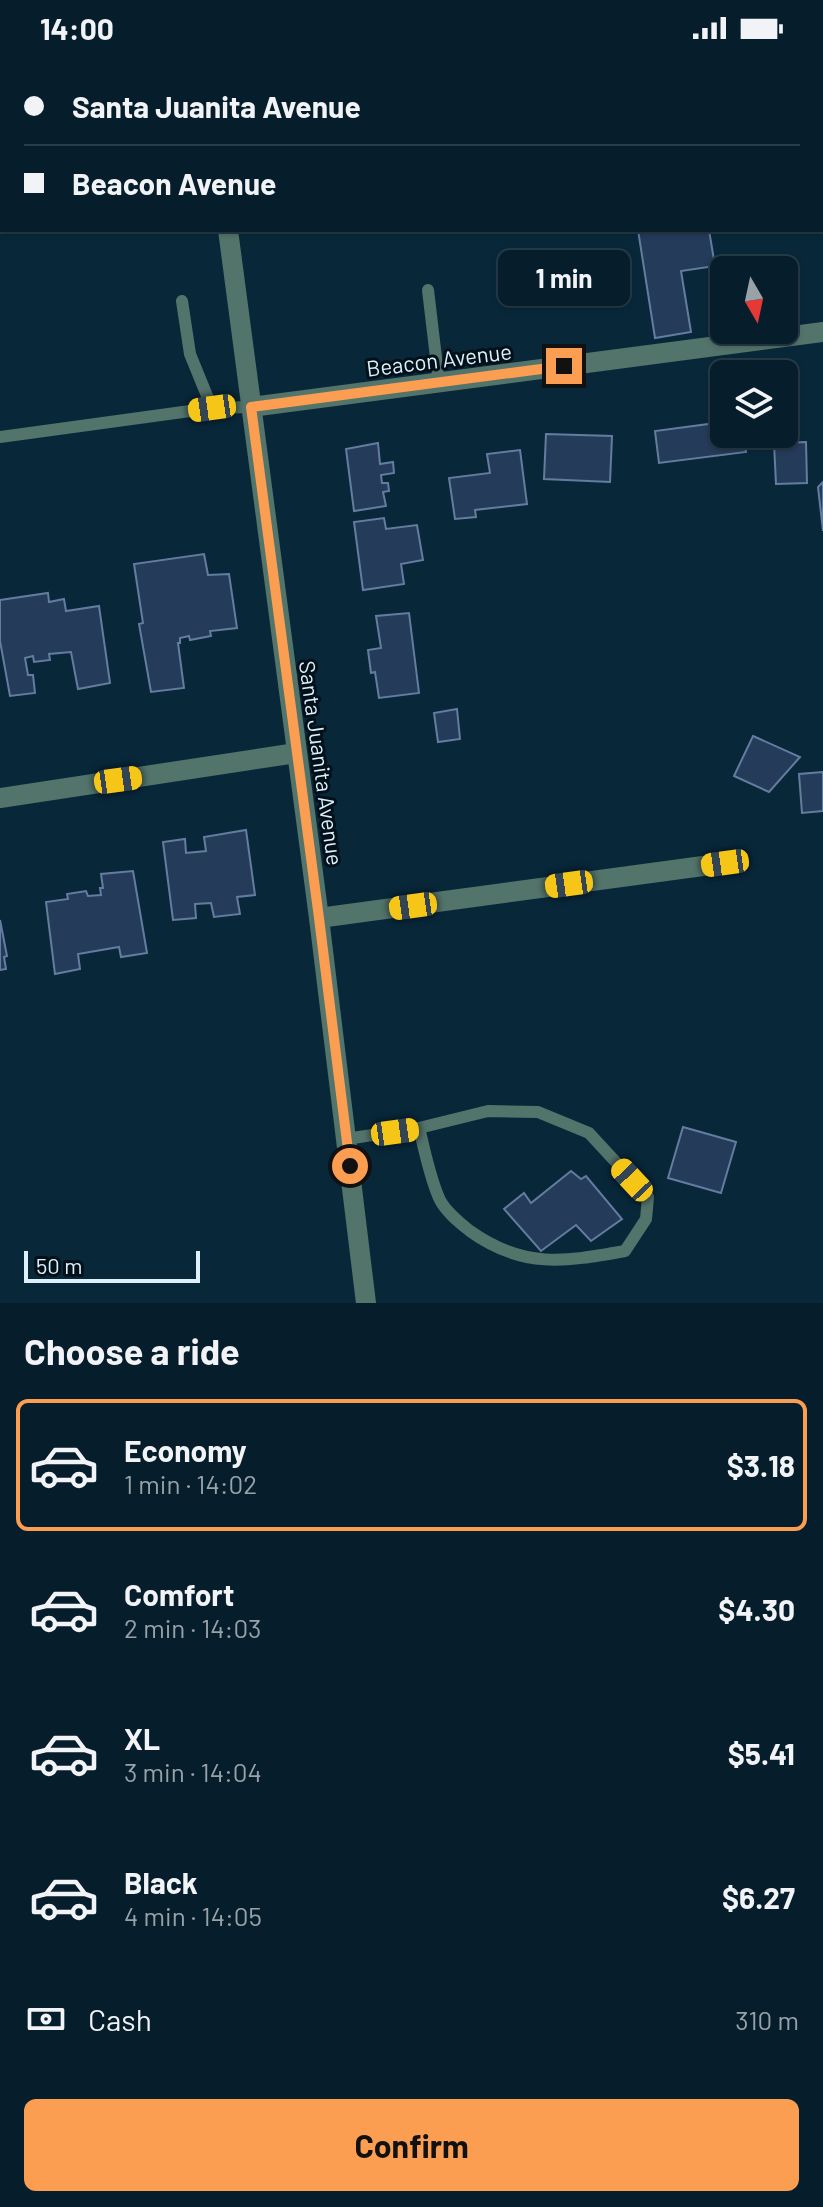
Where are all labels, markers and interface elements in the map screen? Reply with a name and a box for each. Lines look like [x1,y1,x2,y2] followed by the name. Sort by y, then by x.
[40,10,114,46] text: 14:00
[72,88,361,124] text: Santa Juanita Avenue
[72,165,276,201] text: Beacon Avenue
[498,250,630,306] callout: 1 min
[710,256,798,344] north arrow
[710,256,798,448] map controls
[536,262,592,293] text: 1 min
[365,337,513,381] street label: Beacon Avenue
[546,348,582,384] route end
[710,360,798,448] button: layers
[187,393,237,423] car
[295,659,349,867] street label: Santa Juanita Avenue
[93,765,143,795] car
[700,848,750,878] car
[544,869,594,899] car
[388,891,438,921] car
[370,1117,420,1147] car
[332,1148,368,1184] route start
[607,1154,657,1206] car
[24,1247,200,1283] scale bar
[36,1252,82,1278] text: 50 m
[24,1329,240,1372] text: Choose a ride
[28,1429,100,1501] icon: car
[124,1432,247,1468] text: Economy
[727,1447,795,1483] text: $3.18
[124,1468,257,1499] text: 1 min · 14:02
[28,1573,100,1645] icon: car
[124,1576,234,1612] text: Comfort
[718,1591,795,1627] text: $4.30
[124,1612,261,1643] text: 2 min · 14:03
[28,1717,100,1789] icon: car
[124,1720,160,1756] text: XL
[728,1735,795,1771] text: $5.41
[124,1756,262,1787] text: 3 min · 14:04
[28,1861,100,1933] icon: car
[124,1864,198,1900] text: Black
[722,1879,795,1915] text: $6.27
[124,1900,262,1931] text: 4 min · 14:05
[24,1997,68,2041] icon: cash
[88,2001,152,2037] text: Cash
[735,2004,799,2035] text: 310 m
[24,2099,799,2191] button: Confirm

